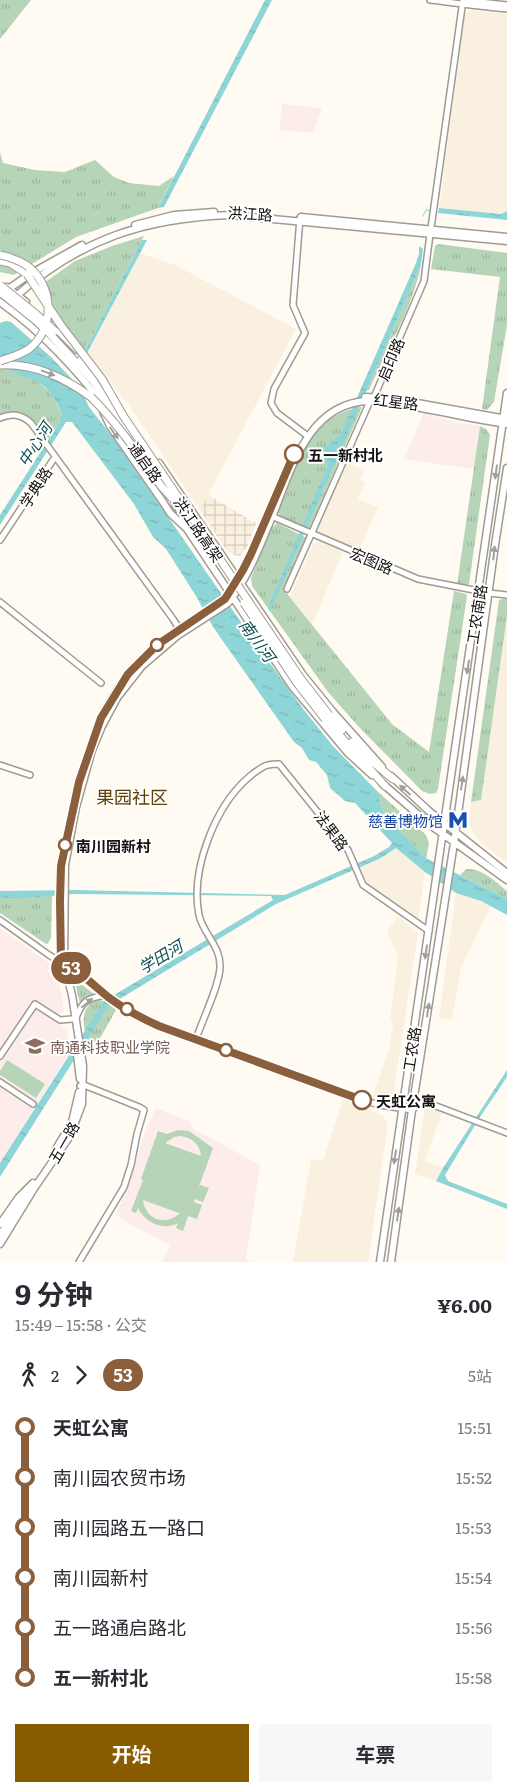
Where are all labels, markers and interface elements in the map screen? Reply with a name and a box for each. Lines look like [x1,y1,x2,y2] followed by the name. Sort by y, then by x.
[227,200,273,226] street label: 洪江路
[371,334,409,384] street label: 启印路
[41,369,56,377] one-way arrow
[372,387,420,415] street label: 红星路
[11,415,59,471] water label: 中心河
[109,426,119,440] one-way arrow
[124,437,168,487] street label: 通启路
[308,443,383,466] place label: 五一新村北
[284,444,304,464] marker: 五一新村北
[13,462,57,512] street label: 学典路
[492,464,500,480] one-way arrow
[168,491,230,567] street label: 洪江路高架
[347,541,397,579] street label: 宏图路
[490,545,498,561] one-way arrow
[460,583,492,645] street label: 工农南路
[234,614,284,669] water label: 南川河
[150,638,164,652] unlabelled marker
[463,659,471,675] one-way arrow
[458,775,466,791] one-way arrow
[96,783,168,810] district label: 果园社区
[400,784,412,796] one-way arrow
[309,805,355,855] street label: 法果路
[368,809,443,832] place label: 慈善博物馆
[447,809,469,831] metro station icon: 慈善博物馆
[76,834,151,857] place label: 南川园新村
[58,838,72,852] marker: 南川园新村
[133,932,189,979] water label: 学田河
[422,944,430,960] one-way arrow
[48,952,94,984] line badge: 53
[61,954,81,981] text: 53
[81,997,94,1008] one-way arrow
[424,1001,432,1017] one-way arrow
[120,1002,134,1016] unlabelled marker
[396,1025,426,1073] street label: 工农路
[24,1035,46,1057] school or university icon: 南通科技职业学院
[50,1035,170,1058] place label: 南通科技职业学院
[219,1043,233,1057] unlabelled marker
[376,1089,436,1112] place label: 天虹公寓
[352,1090,372,1110] marker: 天虹公寓
[42,1117,84,1167] street label: 五一路
[391,1149,399,1165] one-way arrow
[394,1205,402,1221] one-way arrow
[15,1272,93,1314] text: 9 分钟
[437,1291,492,1319] text: ¥6.00
[15,1312,147,1336] text: 15:49 – 15:58 · 公交
[15,1361,43,1389] icon: walk
[67,1361,95,1389] icon: forward
[113,1361,133,1388] text: 53
[51,1363,59,1387] text: 2
[468,1363,492,1387] text: 5站
[53,1413,129,1441] text: 天虹公寓
[457,1415,492,1439] text: 15:51
[53,1463,186,1491] text: 南川园农贸市场
[456,1465,492,1489] text: 15:52
[53,1513,205,1541] text: 南川园路五一路口
[455,1515,492,1539] text: 15:53
[53,1563,148,1591] text: 南川园新村
[455,1565,492,1589] text: 15:54
[53,1613,186,1641] text: 五一路通启路北
[455,1615,492,1639] text: 15:56
[53,1663,148,1691] text: 五一新村北
[455,1665,492,1689] text: 15:58
[15,1724,249,1782] button: 开始
[259,1724,492,1782] button: 车票

